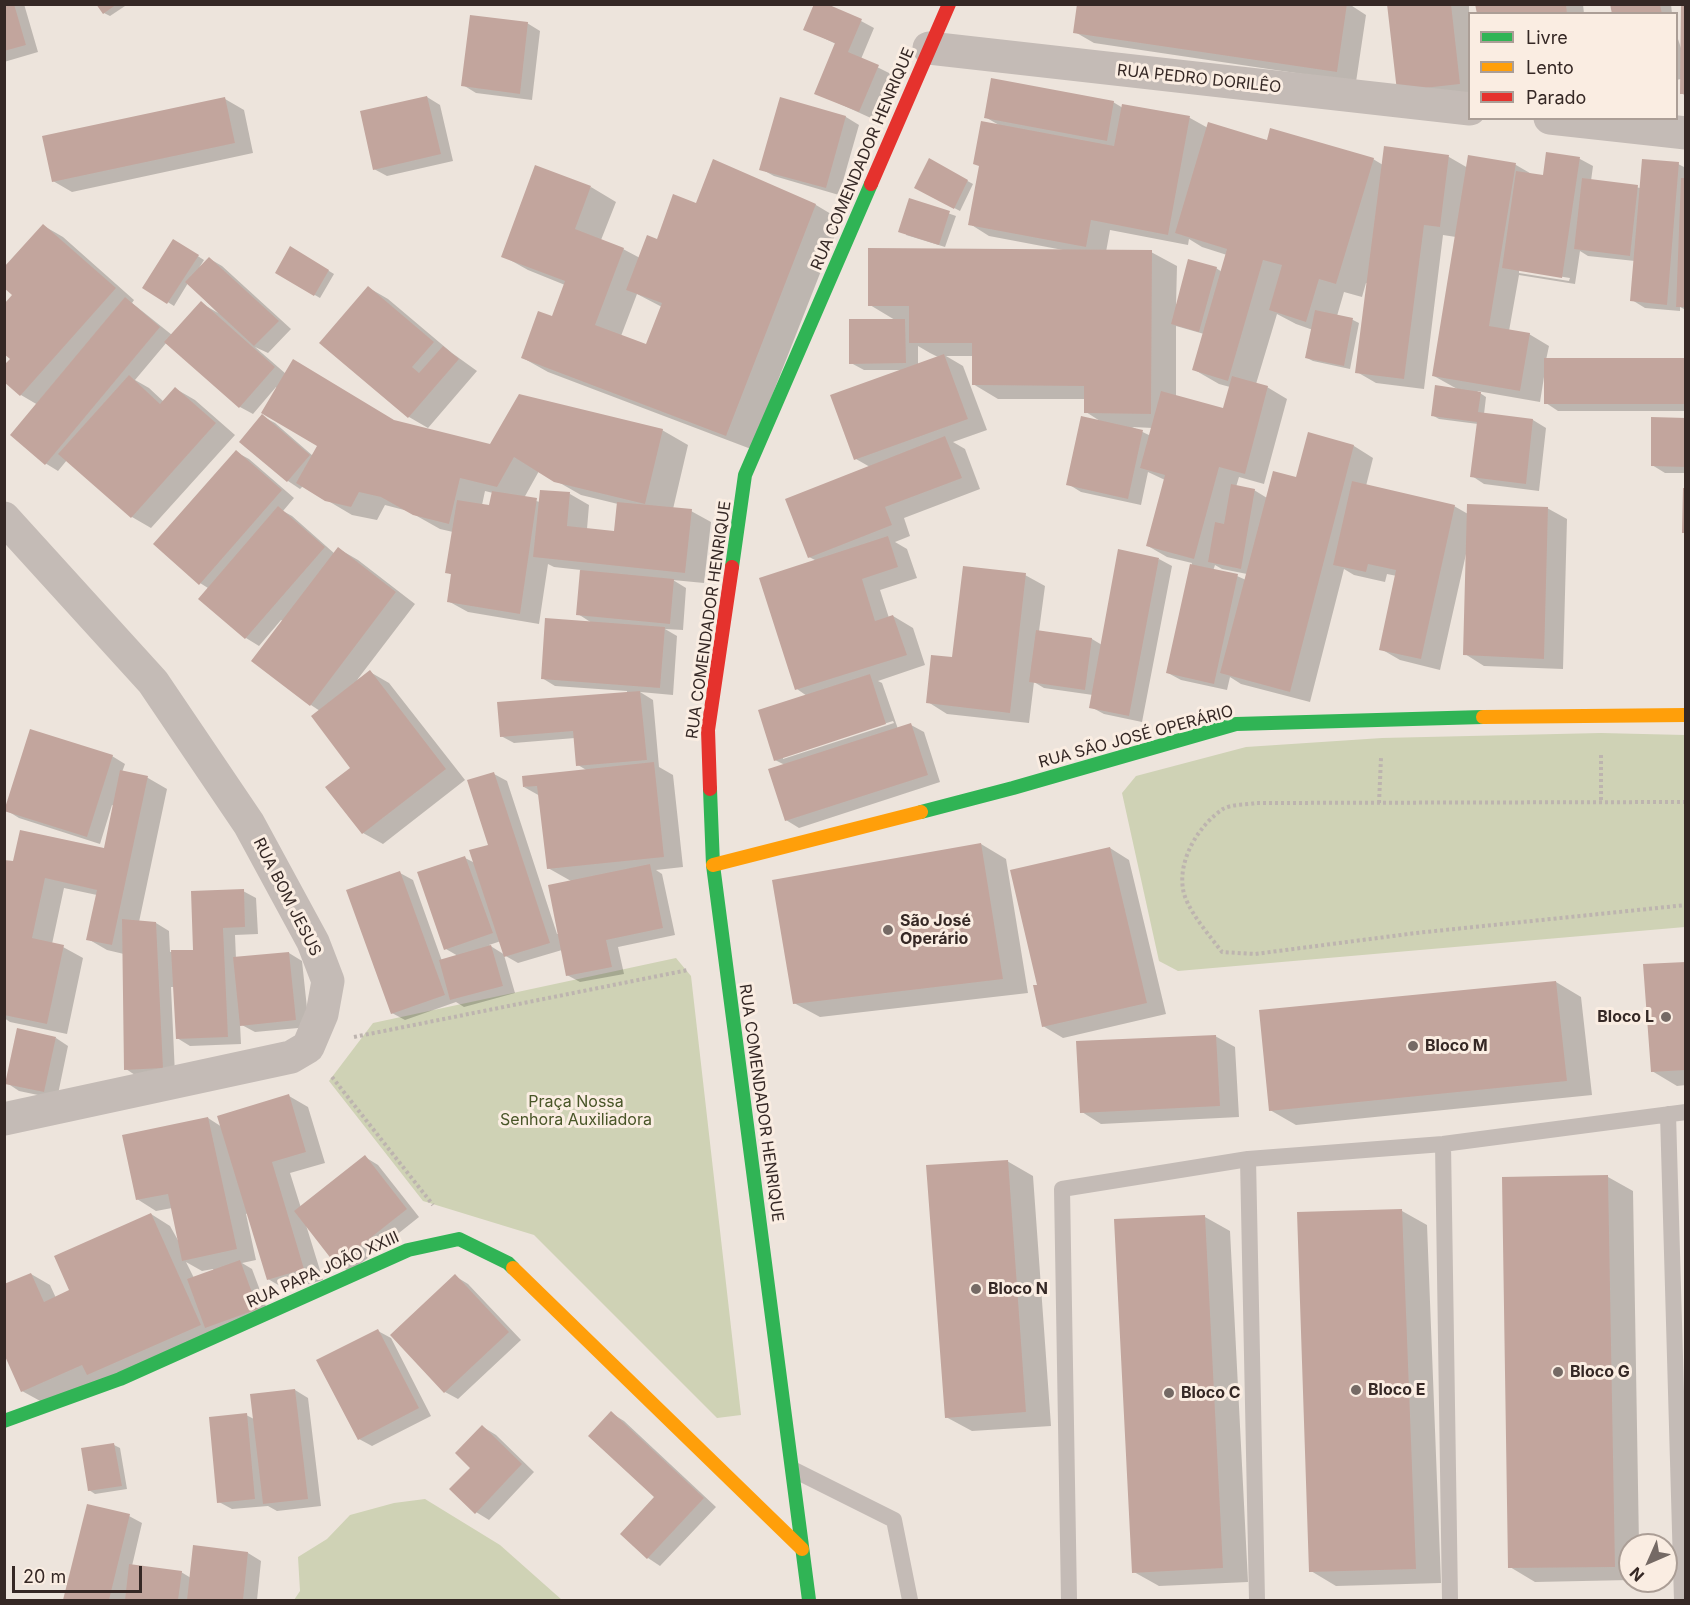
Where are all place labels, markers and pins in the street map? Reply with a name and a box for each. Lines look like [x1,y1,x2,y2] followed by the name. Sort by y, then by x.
[900,911,971,949] place label: São José Operário
[881,923,895,937] marker: São José Operário
[1597,1007,1654,1027] place label: Bloco L
[1659,1010,1673,1024] marker: Bloco L
[1425,1036,1488,1056] place label: Bloco M
[1406,1039,1420,1053] marker: Bloco M
[988,1279,1048,1299] place label: Bloco N
[969,1282,983,1296] marker: Bloco N
[1570,1362,1630,1382] place label: Bloco G
[1551,1365,1565,1379] marker: Bloco G
[1368,1380,1425,1400] place label: Bloco E
[1181,1383,1241,1403] place label: Bloco C
[1349,1383,1363,1397] marker: Bloco E
[1162,1386,1176,1400] marker: Bloco C

